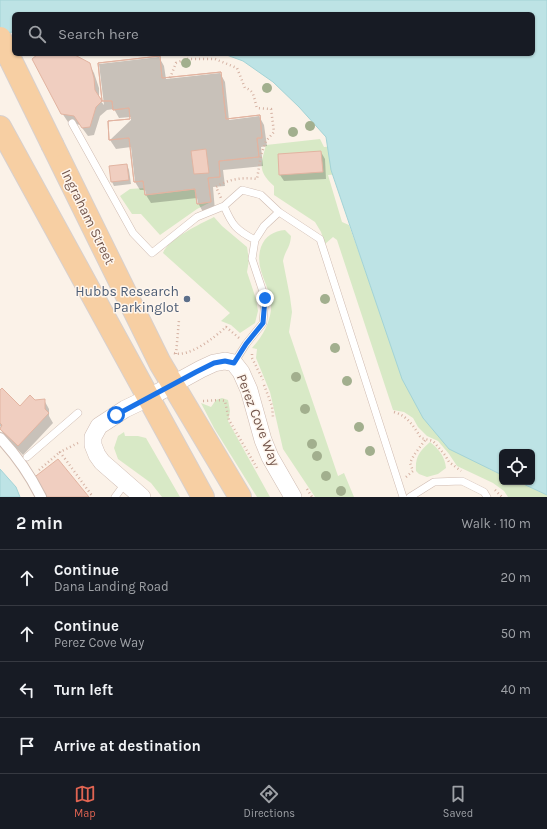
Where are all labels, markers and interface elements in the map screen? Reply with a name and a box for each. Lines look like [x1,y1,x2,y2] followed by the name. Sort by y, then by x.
[12,12,535,56] search box
[26,23,48,45] icon: search
[58,25,139,43] text: Search here
[58,167,118,267] street label: Ingraham Street
[75,283,179,316] place label: Hubbs Research Parkinglot
[256,289,274,307] route end
[182,294,192,304] marker: Hubbs Research Parkinglot
[233,372,284,469] street label: Perez Cove Way
[107,406,125,424] route start
[499,449,535,485] map controls
[499,449,535,485] button: locate
[16,513,63,533] text: 2 min
[462,516,531,531] text: Walk · 110 m
[54,561,119,579] text: Continue
[16,567,38,589] icon: ahead
[501,570,531,585] text: 20 m
[54,579,169,594] text: Dana Landing Road
[54,617,119,635] text: Continue
[16,623,38,645] icon: ahead
[501,626,531,641] text: 50 m
[54,635,144,650] text: Perez Cove Way
[16,679,38,701] icon: left
[54,681,113,699] text: Turn left
[501,682,531,697] text: 40 m
[16,735,38,757] icon: arrive
[54,737,201,755] text: Arrive at destination
[74,783,96,820] tab: Map
[243,783,295,820] tab: Directions
[443,783,473,820] tab: Saved

